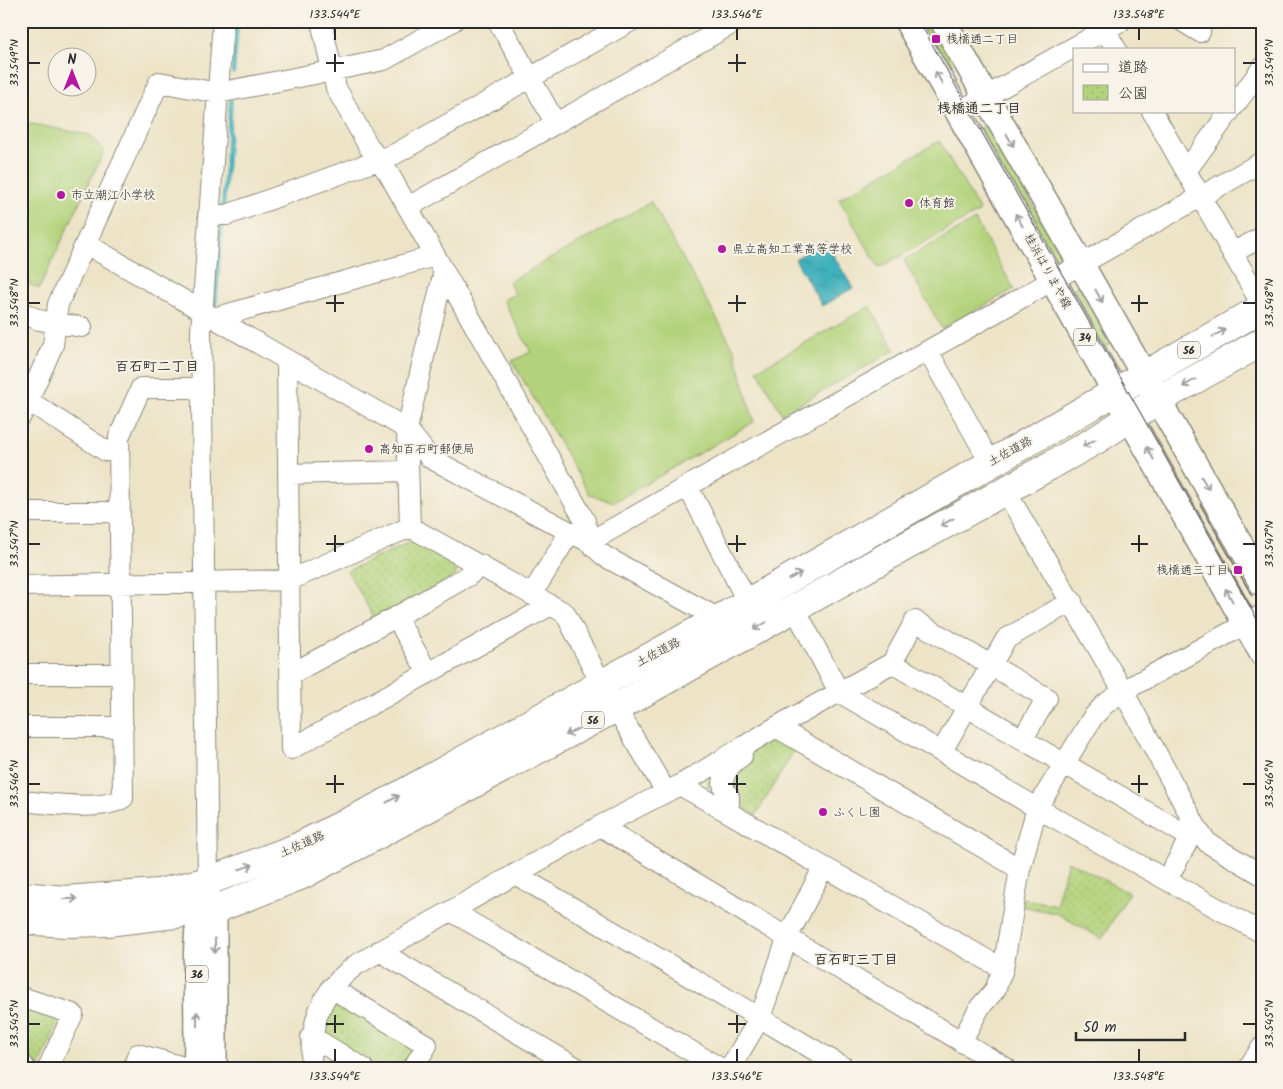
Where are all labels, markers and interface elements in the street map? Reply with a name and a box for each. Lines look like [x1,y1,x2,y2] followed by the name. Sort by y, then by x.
[309,5,362,24] text: 133.544°E
[711,5,764,24] text: 133.546°E
[1113,5,1166,24] text: 133.548°E
[946,30,1018,49] place label: 桟橋通二丁目
[930,33,942,45] marker: 桟橋通二丁目
[5,39,24,87] text: 33.549°N
[1260,39,1279,87] text: 33.549°N
[48,48,98,98] north arrow
[1073,48,1236,112] legend
[68,49,77,71] text: N
[1118,56,1148,80] text: 道路
[934,71,944,86] one-way arrow
[1118,82,1148,106] text: 公園
[937,98,1021,120] district label: 桟橋通二丁目
[1005,132,1015,146] one-way arrow
[71,186,155,205] place label: 市立潮江小学校
[55,189,67,201] marker: 市立潮江小学校
[919,194,955,213] place label: 体育館
[903,197,915,209] marker: 体育館
[1014,212,1024,227] one-way arrow
[1019,230,1076,313] street label: 桂浜はりまや線
[732,240,852,259] place label: 県立高知工業高等学校
[716,243,728,255] marker: 県立高知工業高等学校
[5,278,24,328] text: 33.548°N
[1260,278,1279,328] text: 33.548°N
[1094,289,1104,303] one-way arrow
[1212,327,1226,337] one-way arrow
[1074,328,1096,346] road number: 34
[1178,342,1200,358] road number: 56
[115,356,199,378] district label: 百石町二丁目
[1182,378,1196,388] one-way arrow
[985,431,1036,471] street label: 土佐道路
[1082,438,1097,448] one-way arrow
[379,440,475,459] place label: 高知百石町郵便局
[363,443,375,455] marker: 高知百石町郵便局
[1145,445,1155,460] one-way arrow
[1200,476,1210,490] one-way arrow
[940,517,955,527] one-way arrow
[5,520,24,568] text: 33.547°N
[1260,520,1279,568] text: 33.547°N
[1156,561,1228,580] place label: 桟橋通三丁目
[1232,564,1244,576] marker: 桟橋通三丁目
[787,570,802,580] one-way arrow
[1224,588,1234,602] one-way arrow
[753,622,767,632] one-way arrow
[633,633,684,672] street label: 土佐道路
[582,712,604,728] road number: 56
[565,728,580,737] one-way arrow
[5,760,24,808] text: 33.546°N
[1260,760,1279,808] text: 33.546°N
[385,794,400,803] one-way arrow
[833,803,881,822] place label: ふくし園
[817,806,829,818] marker: ふくし園
[276,826,328,863] street label: 土佐道路
[238,862,253,871] one-way arrow
[62,894,78,904] one-way arrow
[210,938,220,954] one-way arrow
[814,949,898,971] district label: 百石町三丁目
[186,966,208,982] road number: 36
[5,1000,24,1048] text: 33.545°N
[1260,1000,1279,1048] text: 33.545°N
[1076,1009,1184,1041] scale bar
[192,1011,202,1028] one-way arrow
[1083,1016,1117,1040] text: 50 m
[309,1067,362,1086] text: 133.544°E
[711,1067,764,1086] text: 133.546°E
[1113,1067,1166,1086] text: 133.548°E

